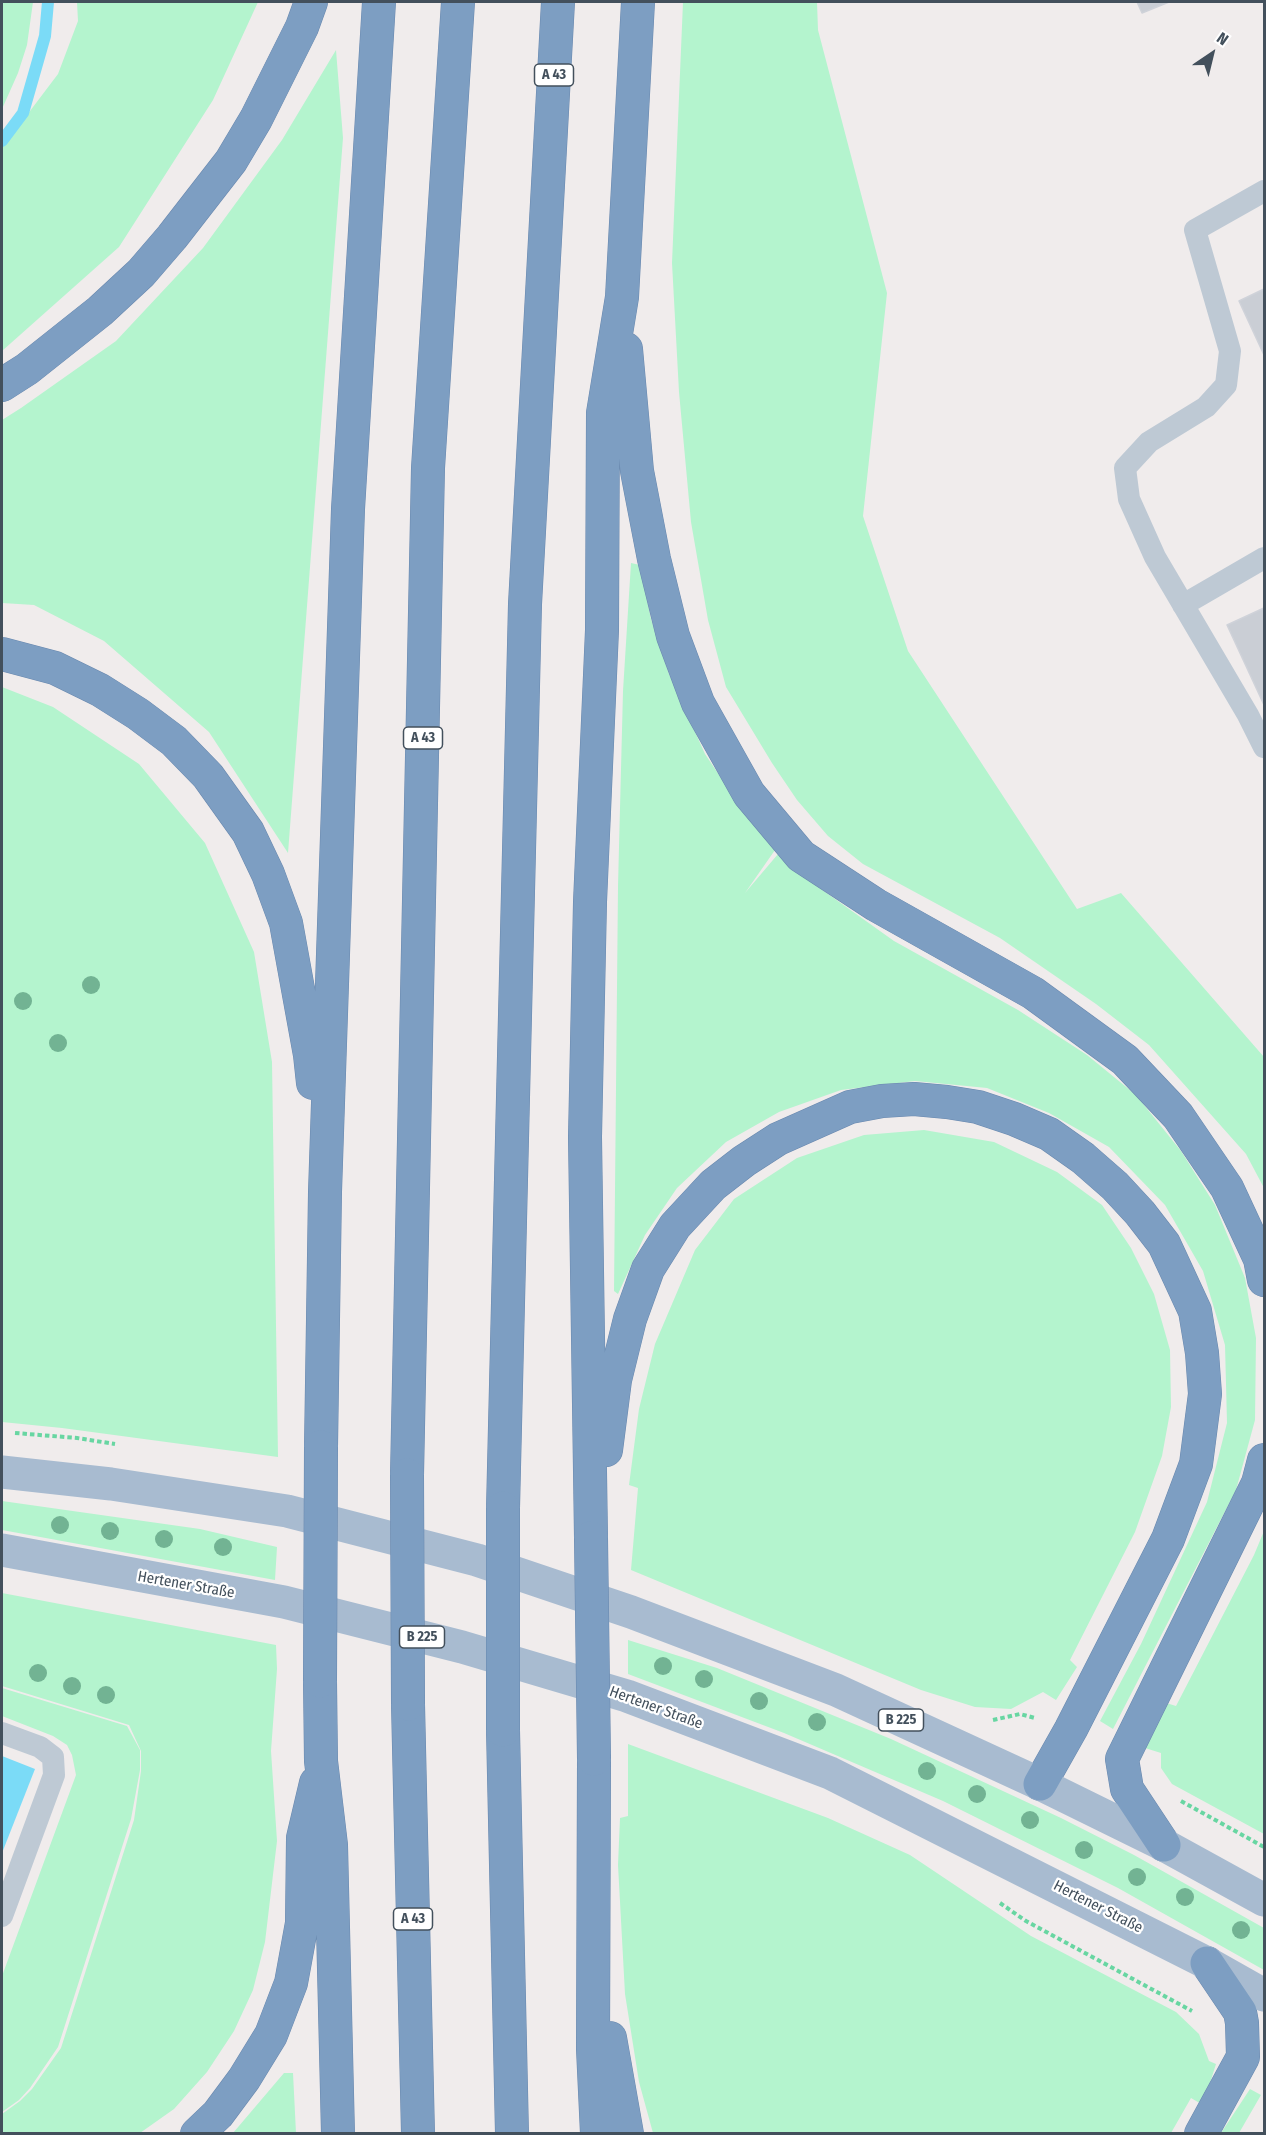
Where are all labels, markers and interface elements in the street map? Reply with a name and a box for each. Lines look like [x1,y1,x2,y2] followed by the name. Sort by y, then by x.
[1182,24,1242,84] north arrow
[1213,28,1232,49] text: N
[534,64,574,86] road number: A 43
[404,727,442,749] road number: A 43
[136,1568,236,1602] street label: Hertener Straße
[400,1626,444,1648] road number: B 225
[607,1683,705,1733] street label: Hertener Straße
[878,1709,924,1731] road number: B 225
[1050,1877,1146,1937] street label: Hertener Straße
[394,1908,432,1930] road number: A 43

